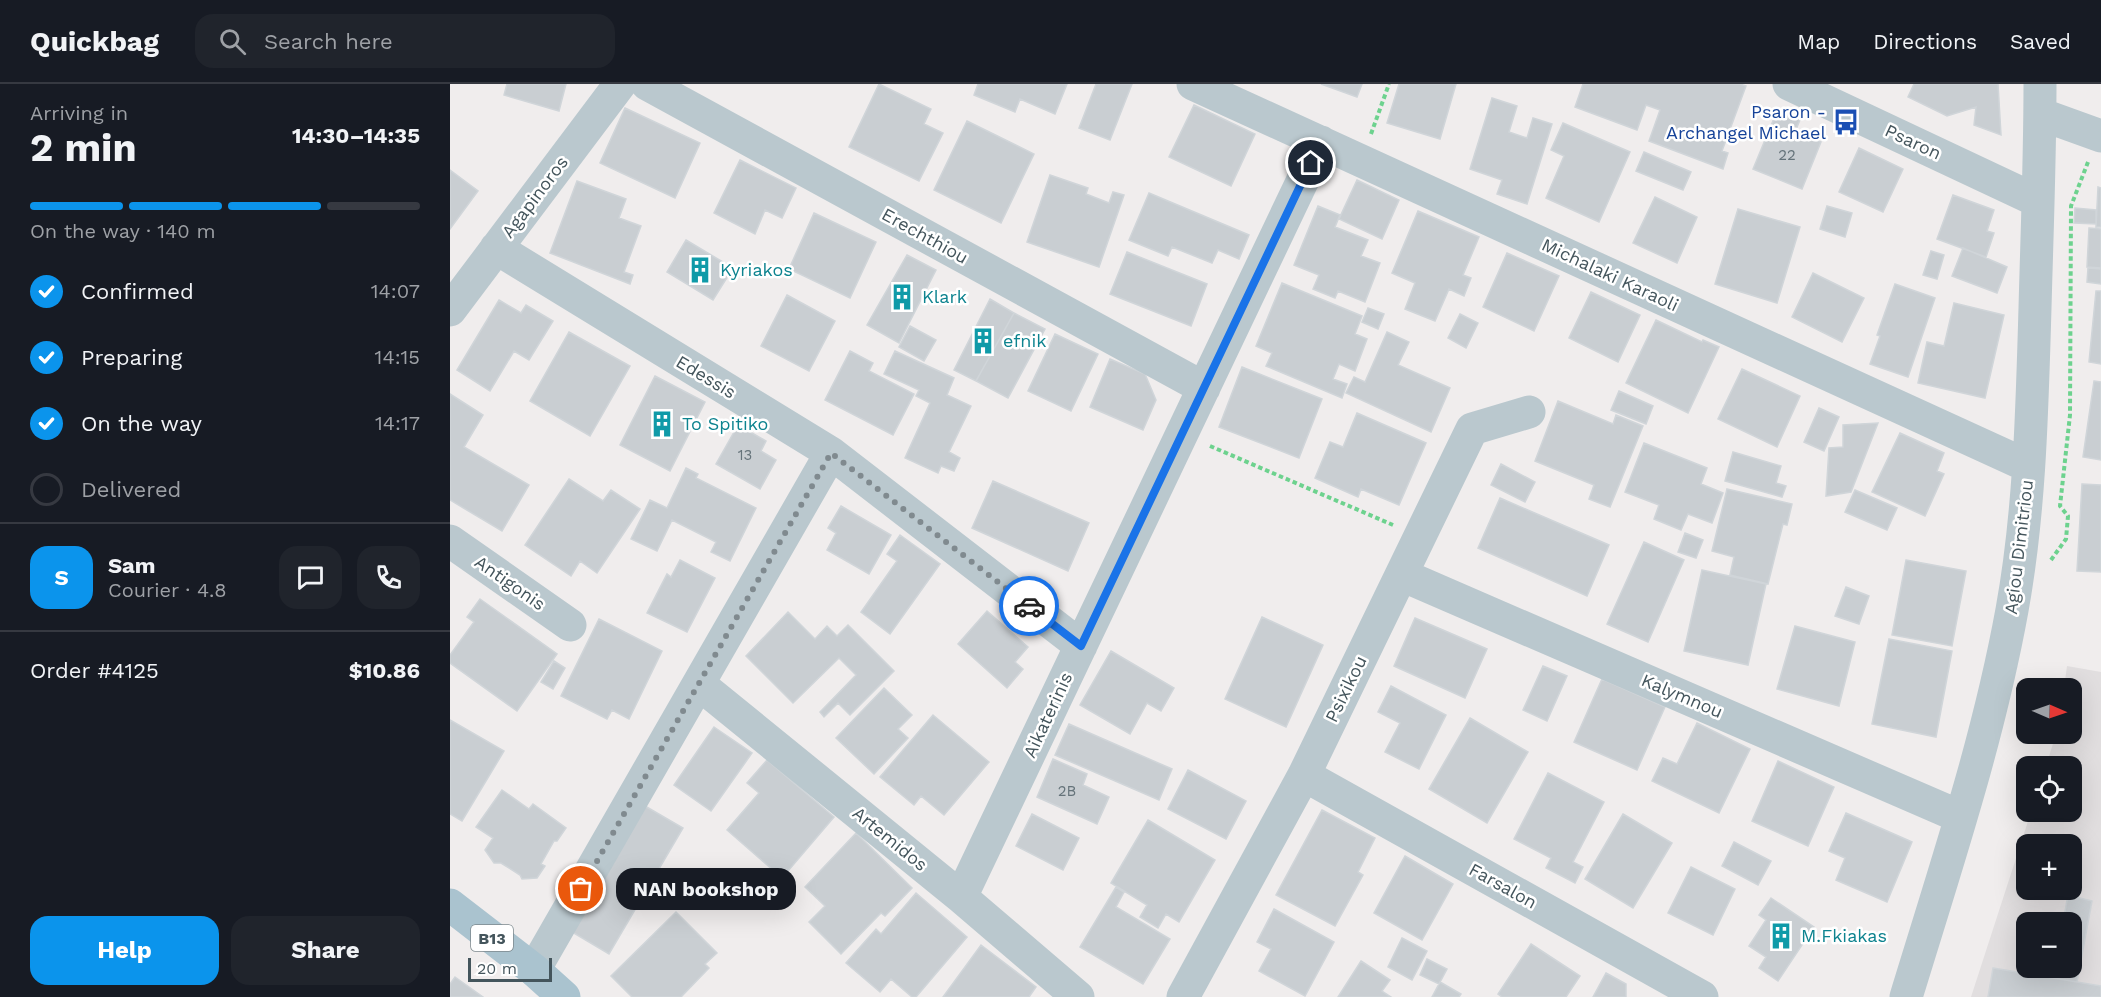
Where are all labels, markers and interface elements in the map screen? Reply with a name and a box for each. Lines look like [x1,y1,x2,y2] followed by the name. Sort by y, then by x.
[195,14,615,68] search box
[30,25,159,58] text: Quickbag
[216,25,249,58] icon: search
[264,29,393,54] text: Search here
[1797,29,1840,54] text: Map
[1873,29,1977,54] text: Directions
[2010,29,2071,54] text: Saved
[30,101,128,125] text: Arriving in
[1666,101,1826,143] place label: Psaron - Archangel Michael
[1831,107,1861,137] bus stop icon: Psaron - Archangel Michael
[1882,119,1945,164] street label: Psaron
[292,123,420,148] text: 14:30–14:35
[30,125,137,170] text: 2 min
[1285,137,1336,188] pin
[1294,146,1327,179] icon: home
[1778,146,1796,164] house number: 22
[497,152,572,242] street label: Agapinoros
[878,203,972,268] street label: Erechthiou
[30,219,216,243] text: On the way · 140 m
[1538,234,1682,315] street label: Michalaki Karaoli
[685,255,715,285] building icon: Kyriakos
[720,259,793,280] place label: Kyriakos
[30,275,63,308] icon: check
[81,279,194,304] text: Confirmed
[371,279,420,303] text: 14:07
[887,282,917,312] building icon: Klark
[922,286,967,307] place label: Klark
[968,326,998,356] building icon: efnik
[1003,330,1047,351] place label: efnik
[30,341,63,374] icon: check
[81,345,182,370] text: Preparing
[375,345,420,369] text: 14:15
[673,351,740,403] street label: Edessis
[30,407,63,440] icon: check
[647,409,677,439] building icon: To Spitiko
[81,411,202,436] text: On the way
[375,411,420,435] text: 14:17
[682,413,768,434] place label: To Spitiko
[738,446,752,464] house number: 13
[81,477,181,502] text: Delivered
[2000,478,2037,615] street label: Agiou Dimitriou
[279,546,342,609] button: chat
[357,546,420,609] button: phone
[471,551,549,614] street label: Antigonis
[108,553,156,578] text: Sam
[54,565,69,590] text: S
[999,576,1059,636] courier
[108,578,227,602] text: Courier · 4.8
[1013,590,1046,623] icon: car
[1320,652,1371,725] street label: Psixikou
[30,658,159,683] text: Order #4125
[349,658,420,683] text: $10.86
[1019,669,1077,761] street label: Aikaterinis
[1638,669,1726,722] street label: Kalymnou
[2016,678,2082,744] north arrow
[2016,678,2082,978] map controls
[2016,756,2082,822] button: locate
[1058,782,1076,800] house number: 2B
[849,802,932,875] street label: Artemidos
[2016,834,2082,900] button: +
[1466,858,1541,913] street label: Farsalon
[555,863,606,914] pin
[617,868,797,910] callout: NAN bookshop
[564,872,597,905] icon: bag
[633,877,779,901] text: NAN bookshop
[2016,912,2082,978] button: −
[30,916,219,985] button: Help
[231,916,420,985] button: Share
[1766,921,1796,951] building icon: M.Fkiakas
[471,925,513,951] road number: B13
[1801,925,1887,946] place label: M.Fkiakas
[468,955,552,982] scale bar
[477,959,517,978] text: 20 m

